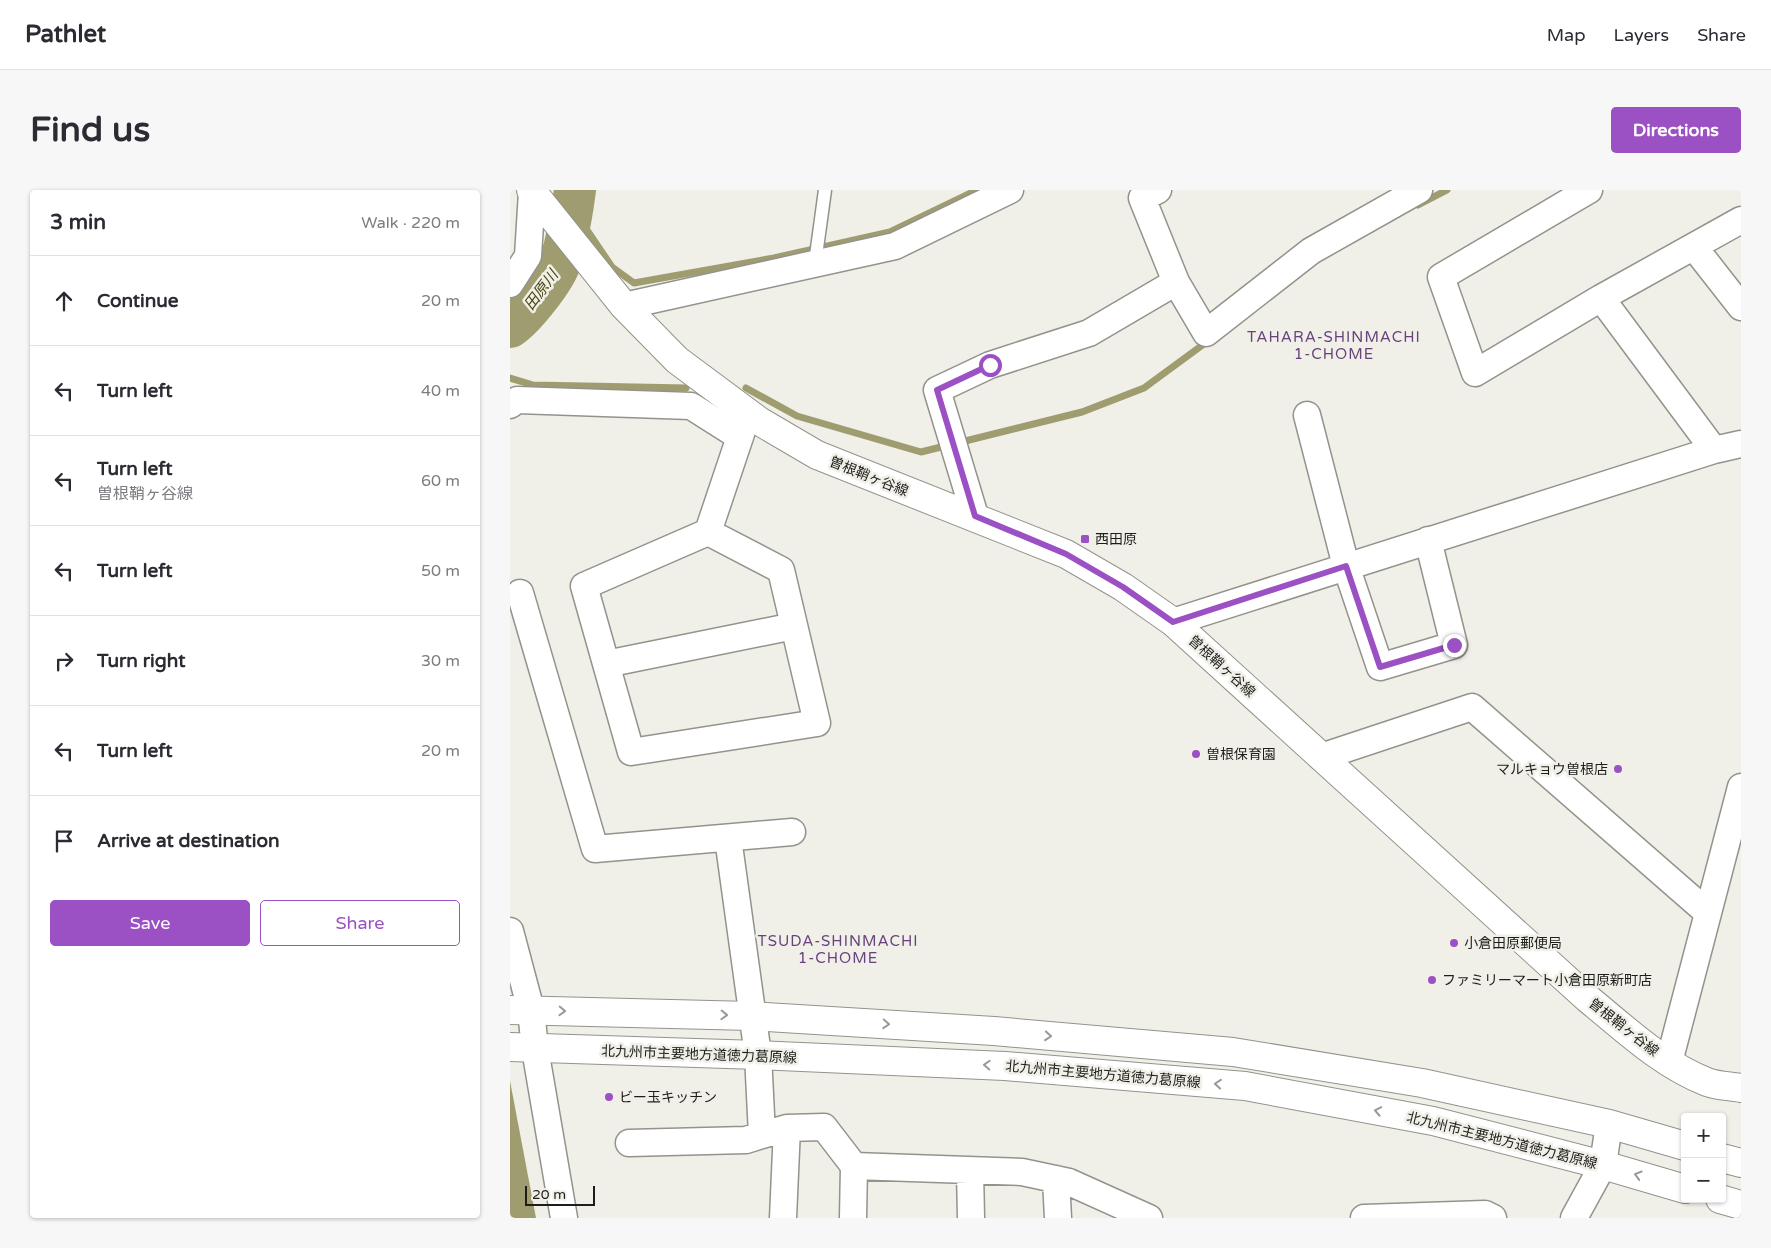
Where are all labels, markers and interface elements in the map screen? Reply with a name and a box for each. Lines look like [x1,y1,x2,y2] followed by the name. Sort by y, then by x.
[25,20,106,49] text: Pathlet
[1547,24,1586,46] text: Map
[1614,24,1669,46] text: Layers
[1697,24,1746,46] text: Share
[1611,107,1741,153] button: Directions
[30,109,150,151] text: Find us
[50,210,106,235] text: 3 min
[361,213,460,233] text: Walk · 220 m
[520,265,563,313] water label: 田原川
[50,287,78,315] icon: ahead
[97,290,179,312] text: Continue
[421,291,460,311] text: 20 m
[1247,328,1421,363] district label: TAHARA-SHINMACHI 1-CHOME
[979,354,1002,377] route start
[50,377,78,405] icon: left
[97,380,173,402] text: Turn left
[421,381,460,401] text: 40 m
[827,453,911,500] street label: 曽根鞘ヶ谷線
[97,458,173,480] text: Turn left
[50,467,78,495] icon: left
[421,471,460,491] text: 60 m
[97,484,193,504] text: 曽根鞘ヶ谷線
[1095,531,1137,548] place label: 西田原
[1079,533,1091,545] marker: 西田原
[50,557,78,585] icon: left
[97,560,173,582] text: Turn left
[421,561,460,581] text: 50 m
[1185,632,1259,701] street label: 曽根鞘ヶ谷線
[1443,634,1466,657] route end
[50,647,78,675] icon: right
[97,650,185,672] text: Turn right
[421,651,460,671] text: 30 m
[50,737,78,765] icon: left
[97,740,173,762] text: Turn left
[421,741,460,761] text: 20 m
[1206,746,1276,763] place label: 曽根保育園
[1190,748,1202,760] marker: 曽根保育園
[1496,761,1608,778] place label: マルキョウ曽根店
[1612,763,1624,775] marker: マルキョウ曽根店
[50,827,78,855] icon: arrive
[97,830,280,852] text: Arrive at destination
[50,900,250,946] button: Save
[260,900,460,946] button: Share
[758,932,918,967] district label: TSUDA-SHINMACHI 1-CHOME
[1464,935,1562,952] place label: 小倉田原郵便局
[1448,937,1460,949] marker: 小倉田原郵便局
[1442,972,1652,989] place label: ファミリーマート小倉田原新町店
[1426,974,1438,986] marker: ファミリーマート小倉田原新町店
[1585,995,1662,1060] street label: 曽根鞘ヶ谷線
[558,1005,566,1016] one-way arrow
[720,1010,728,1020] one-way arrow
[883,1019,891,1030] one-way arrow
[1045,1030,1053,1041] one-way arrow
[601,1043,797,1066] street label: 北九州市主要地方道徳力葛原線
[1005,1057,1201,1092] street label: 北九州市主要地方道徳力葛原線
[982,1060,990,1071] one-way arrow
[1214,1078,1222,1089] one-way arrow
[619,1089,717,1106] place label: ビー玉キッチン
[603,1091,615,1103] marker: ビー玉キッチン
[1374,1106,1383,1116] one-way arrow
[1405,1109,1599,1172] street label: 北九州市主要地方道徳力葛原線
[1681,1113,1726,1203] map controls
[1681,1113,1726,1158] button: +
[1681,1158,1726,1203] button: −
[1634,1171,1643,1181] one-way arrow
[525,1183,595,1206] scale bar
[532,1186,566,1203] text: 20 m

